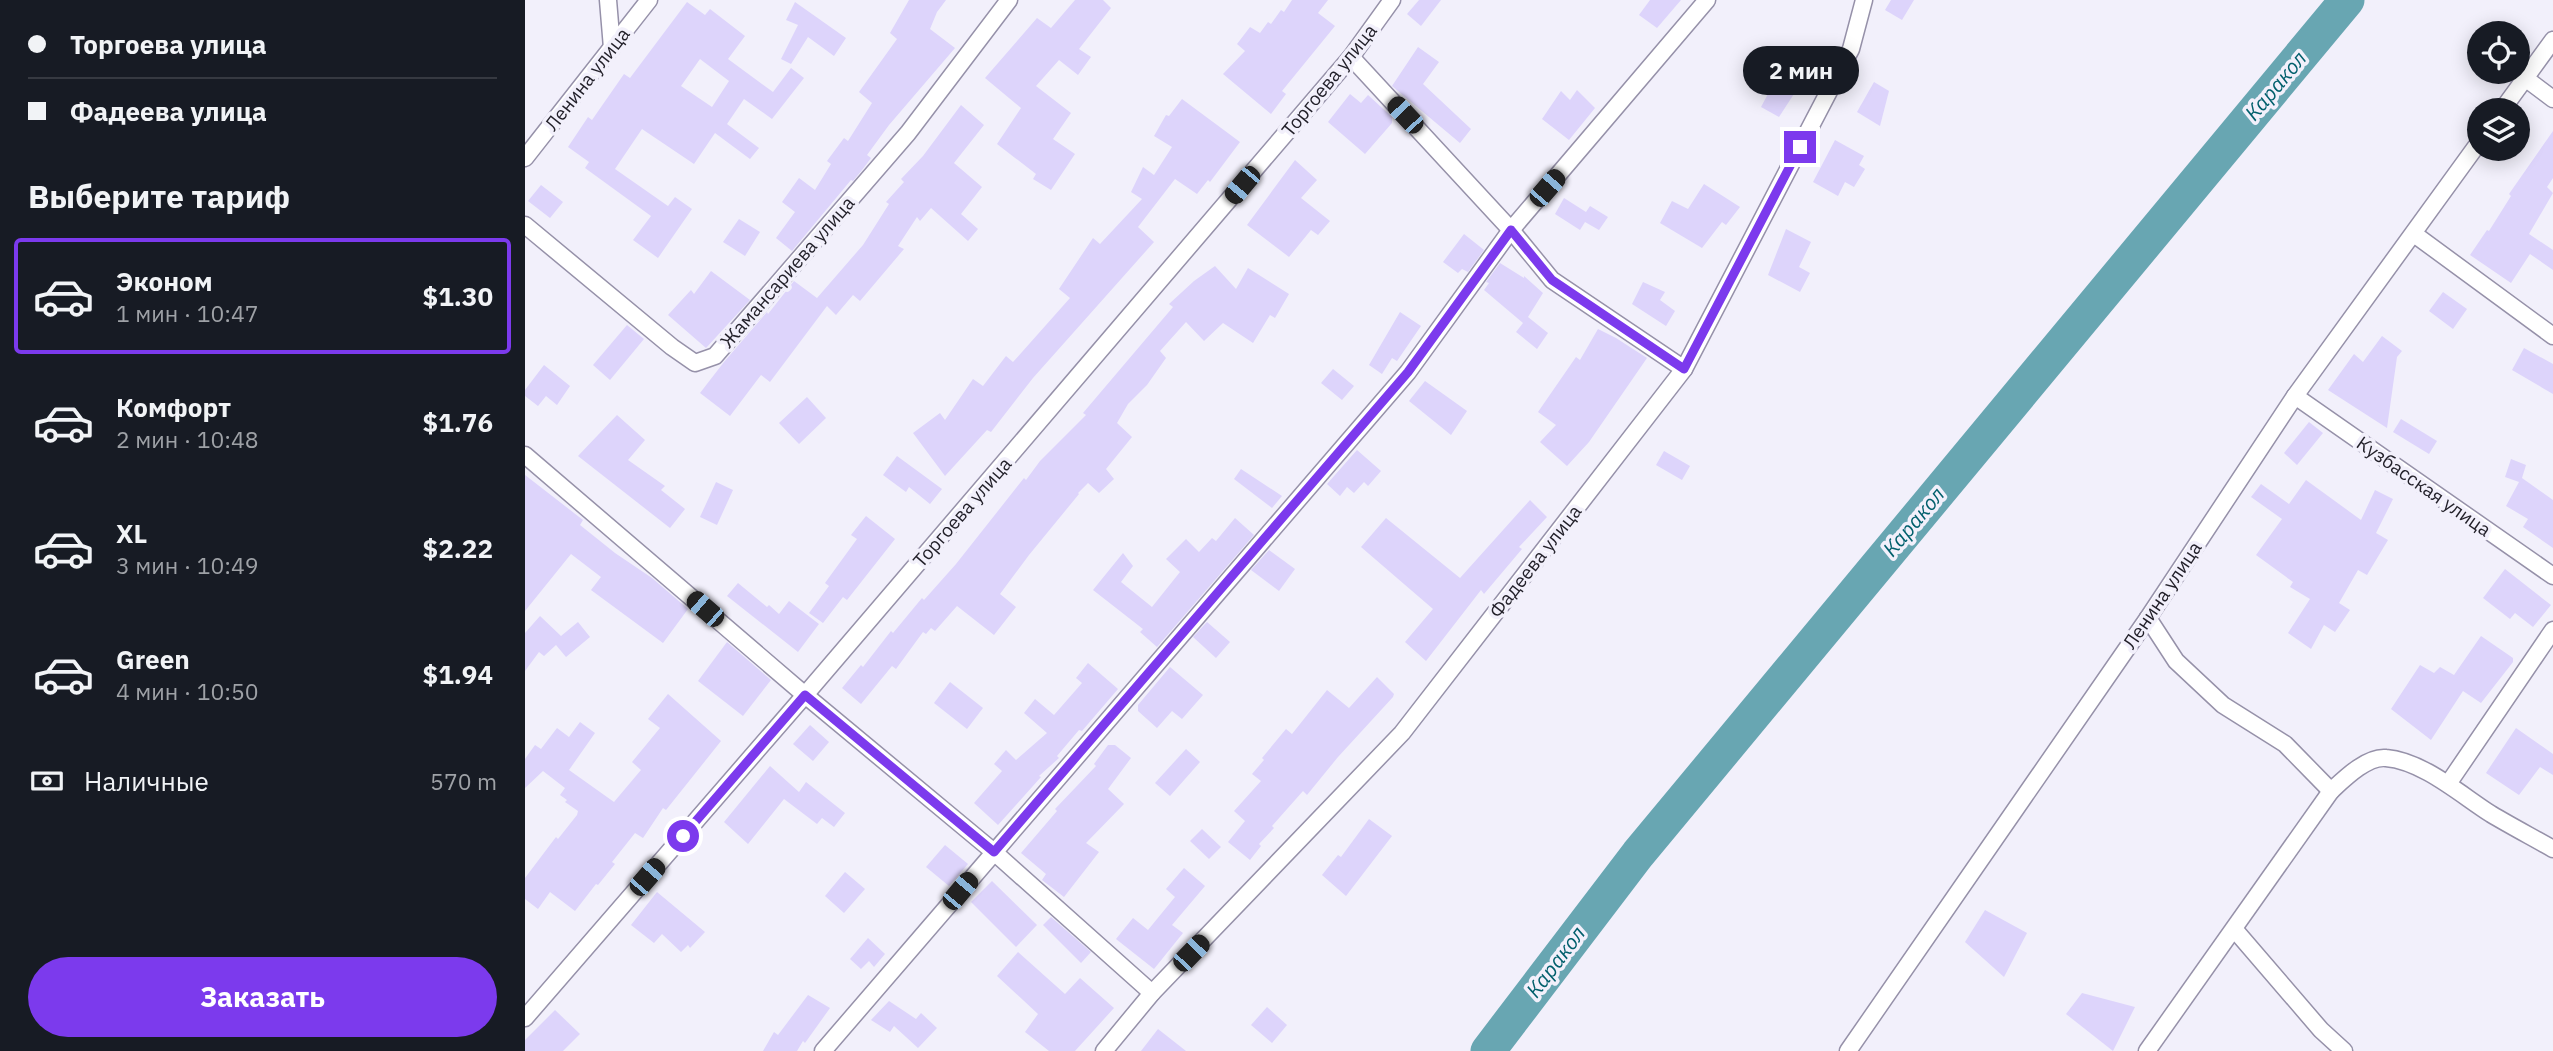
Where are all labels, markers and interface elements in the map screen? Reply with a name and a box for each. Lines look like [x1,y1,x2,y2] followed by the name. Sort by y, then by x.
[1276,19,1382,141] street label: Торгоева улица
[2467,21,2530,161] map controls
[2467,21,2530,84] button: locate
[539,23,635,135] street label: Ленина улица
[70,27,267,61] text: Торгоева улица
[2238,45,2312,126] water label: Каракол
[1742,46,1858,94] callout: 2 мин
[1769,55,1833,85] text: 2 мин
[1383,92,1428,138] car
[70,94,267,128] text: Фадеева улица
[2467,98,2530,161] button: layers
[1784,131,1816,163] route end
[1221,162,1264,208] car
[1526,165,1569,211] car
[28,175,290,217] text: Выберите тариф
[715,191,859,353] street label: Жамансариева улица
[116,264,213,298] text: Эконом
[32,265,95,328] icon: car
[423,279,493,313] text: $1.30
[116,298,259,328] text: 1 мин · 10:47
[116,390,231,424] text: Комфорт
[32,391,95,454] icon: car
[423,405,493,439] text: $1.76
[116,424,259,454] text: 2 мин · 10:48
[2352,431,2496,541] street label: Кузбасская улица
[908,452,1016,572] street label: Торгоева улица
[1876,481,1950,562] water label: Каракол
[1483,500,1587,622] street label: Фадеева улица
[116,516,147,550] text: XL
[32,517,95,580] icon: car
[423,531,493,565] text: $2.22
[2117,537,2207,653] street label: Ленина улица
[116,550,259,580] text: 3 мин · 10:49
[683,587,728,631] car
[116,642,190,676] text: Green
[32,643,95,706] icon: car
[423,657,493,691] text: $1.94
[116,676,259,706] text: 4 мин · 10:50
[28,762,66,800] icon: cash
[84,764,209,798] text: Наличные
[430,766,497,796] text: 570 m
[667,820,699,852] route start
[626,854,669,900] car
[939,868,982,914] car
[1519,920,1591,1003] water label: Каракол
[1169,931,1214,975] car
[28,957,497,1037] button: Заказать

